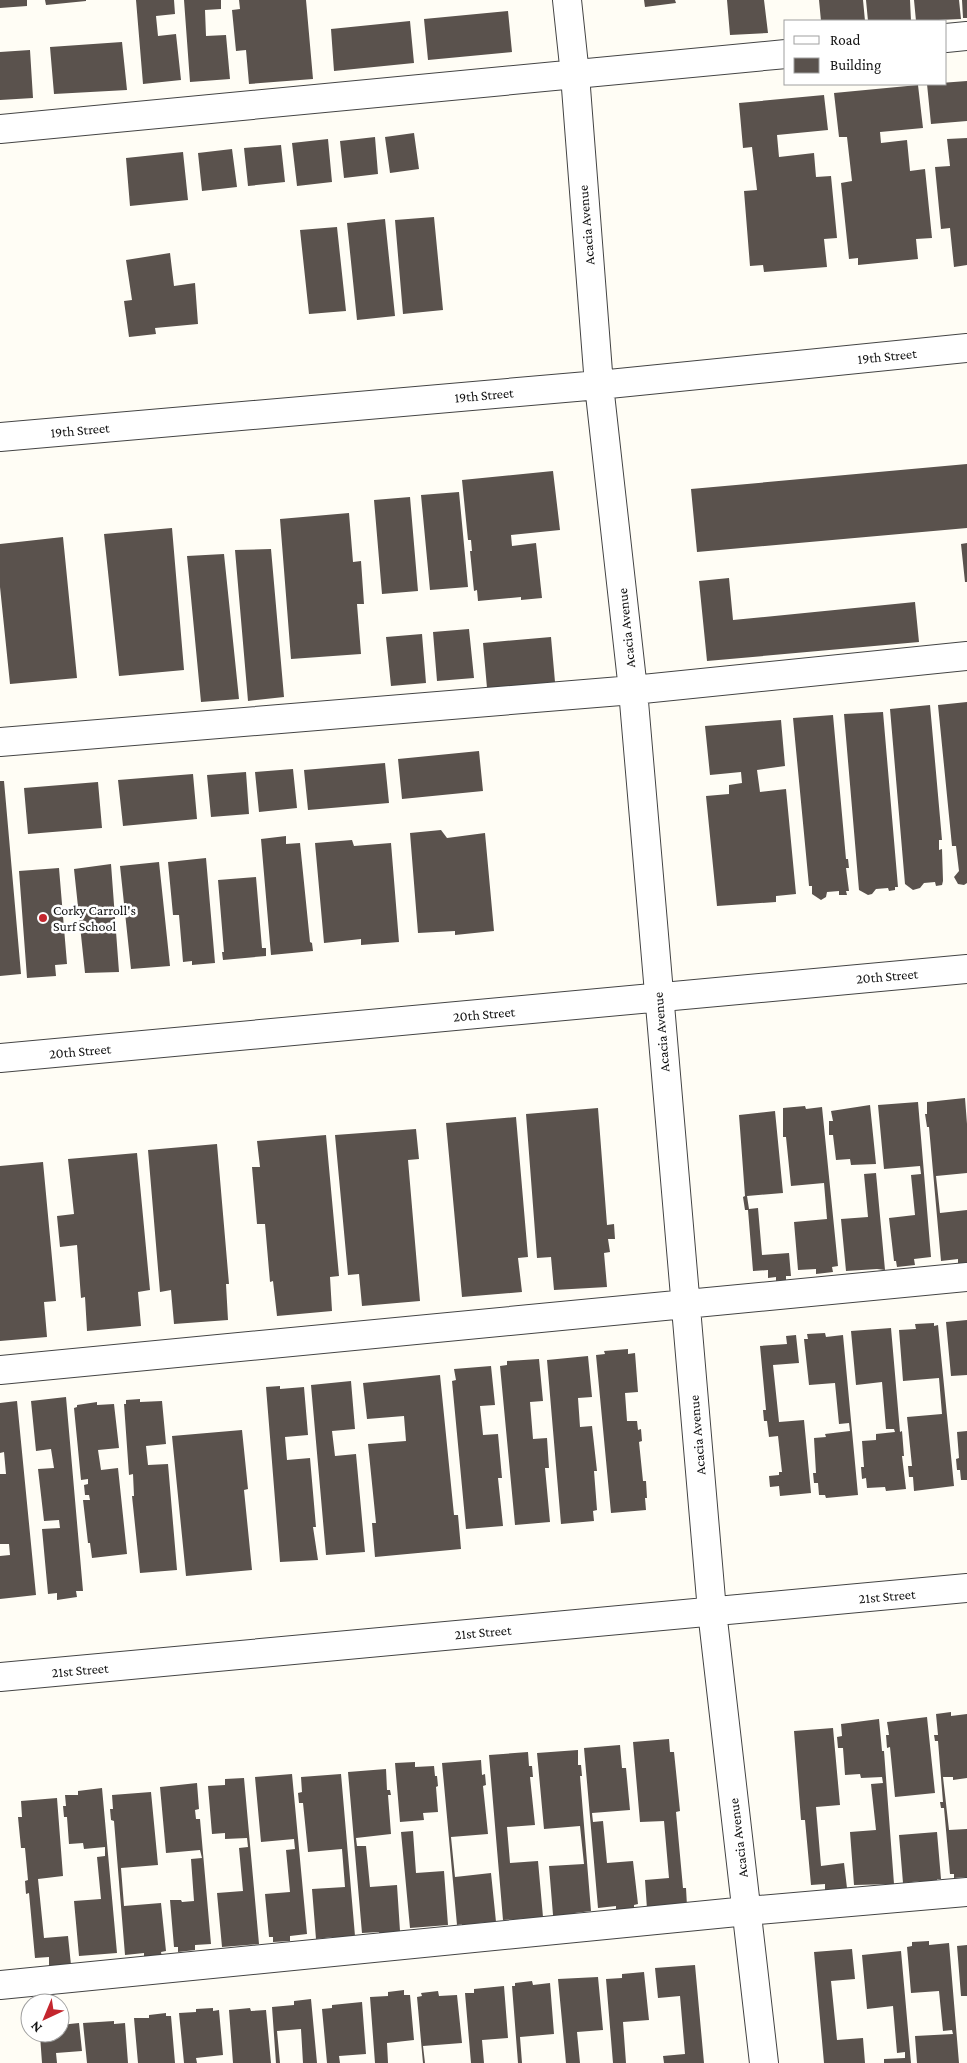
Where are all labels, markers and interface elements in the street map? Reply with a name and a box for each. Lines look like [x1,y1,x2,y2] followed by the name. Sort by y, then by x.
[784,20,947,85] legend
[830,32,861,48] text: Road
[830,57,881,74] text: Building
[575,184,597,266] street label: Acacia Avenue
[857,345,918,367] street label: 19th Street
[454,384,515,406] street label: 19th Street
[50,419,111,441] street label: 19th Street
[614,587,638,669] street label: Acacia Avenue
[53,902,136,934] place label: Corky Carroll's Surf School
[37,912,49,924] marker: Corky Carroll's Surf School
[855,965,919,987] street label: 20th Street
[650,991,672,1073] street label: Acacia Avenue
[452,1003,516,1025] street label: 20th Street
[48,1040,112,1062] street label: 20th Street
[686,1394,708,1476] street label: Acacia Avenue
[858,1586,916,1606] street label: 21st Street
[454,1622,512,1642] street label: 21st Street
[51,1660,109,1680] street label: 21st Street
[725,1797,751,1879] street label: Acacia Avenue
[20,1993,70,2043] north arrow
[27,2018,45,2036] text: N

